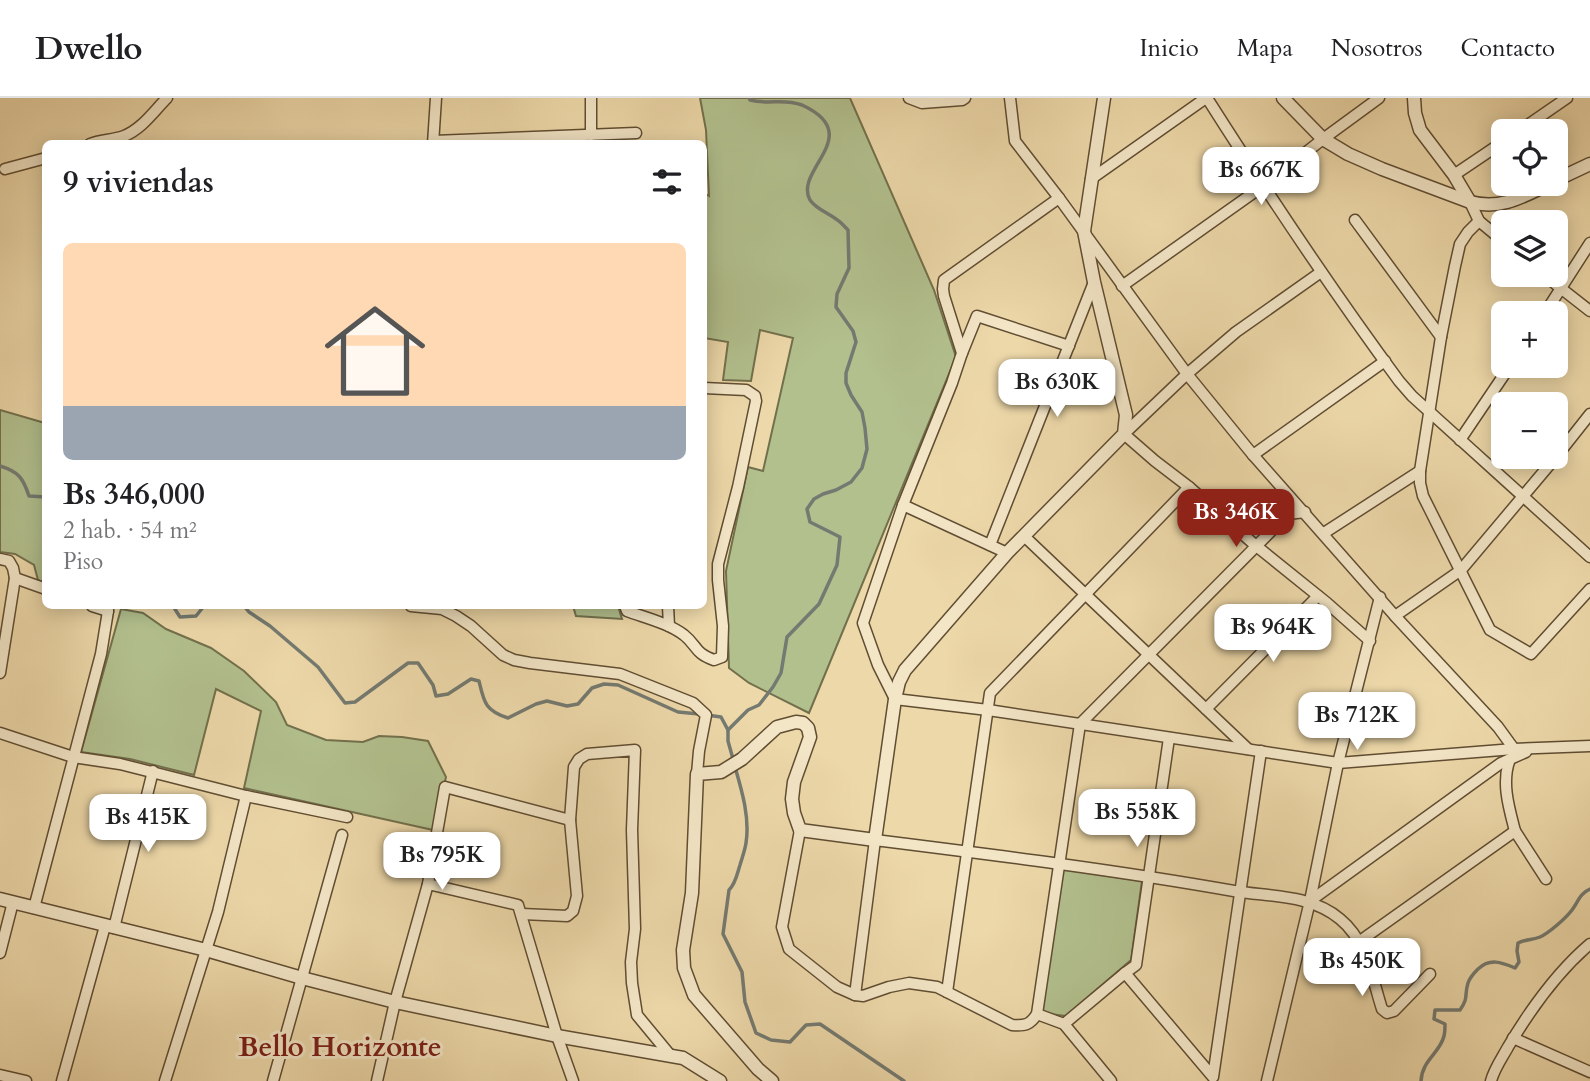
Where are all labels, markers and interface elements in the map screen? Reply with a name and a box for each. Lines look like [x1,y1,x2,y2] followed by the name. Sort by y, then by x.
[35,26,143,71] text: Dwello
[1139,32,1199,65] text: Inicio
[1237,32,1293,65] text: Mapa
[1331,32,1423,65] text: Nosotros
[1461,32,1555,65] text: Contacto
[1491,119,1568,469] map controls
[1491,119,1568,196] button: locate
[1196,148,1326,207] pin: Bs 667K
[1218,154,1304,185] text: Bs 667K
[63,162,214,203] text: 9 viviendas
[648,163,686,201] icon: filters
[1491,210,1568,287] button: layers
[312,288,438,414] icon: home
[1491,301,1568,378] button: +
[992,360,1122,419] pin: Bs 630K
[1014,366,1100,397] text: Bs 630K
[1491,392,1568,469] button: −
[63,474,205,515] text: Bs 346,000
[1171,490,1301,549] pin: Bs 346K
[1193,496,1279,527] text: Bs 346K
[63,515,197,546] text: 2 hab. · 54 m²
[63,546,103,577] text: Piso
[1208,604,1338,664] pin: Bs 964K
[1230,611,1316,642] text: Bs 964K
[1292,692,1422,752] pin: Bs 712K
[1314,699,1400,730] text: Bs 712K
[1072,790,1202,849] pin: Bs 558K
[83,794,213,854] pin: Bs 415K
[1094,796,1180,827] text: Bs 558K
[105,801,191,832] text: Bs 415K
[377,832,507,892] pin: Bs 795K
[399,839,485,870] text: Bs 795K
[1297,939,1427,998] pin: Bs 450K
[1319,945,1405,976] text: Bs 450K
[238,1028,442,1066] district label: Bello Horizonte

